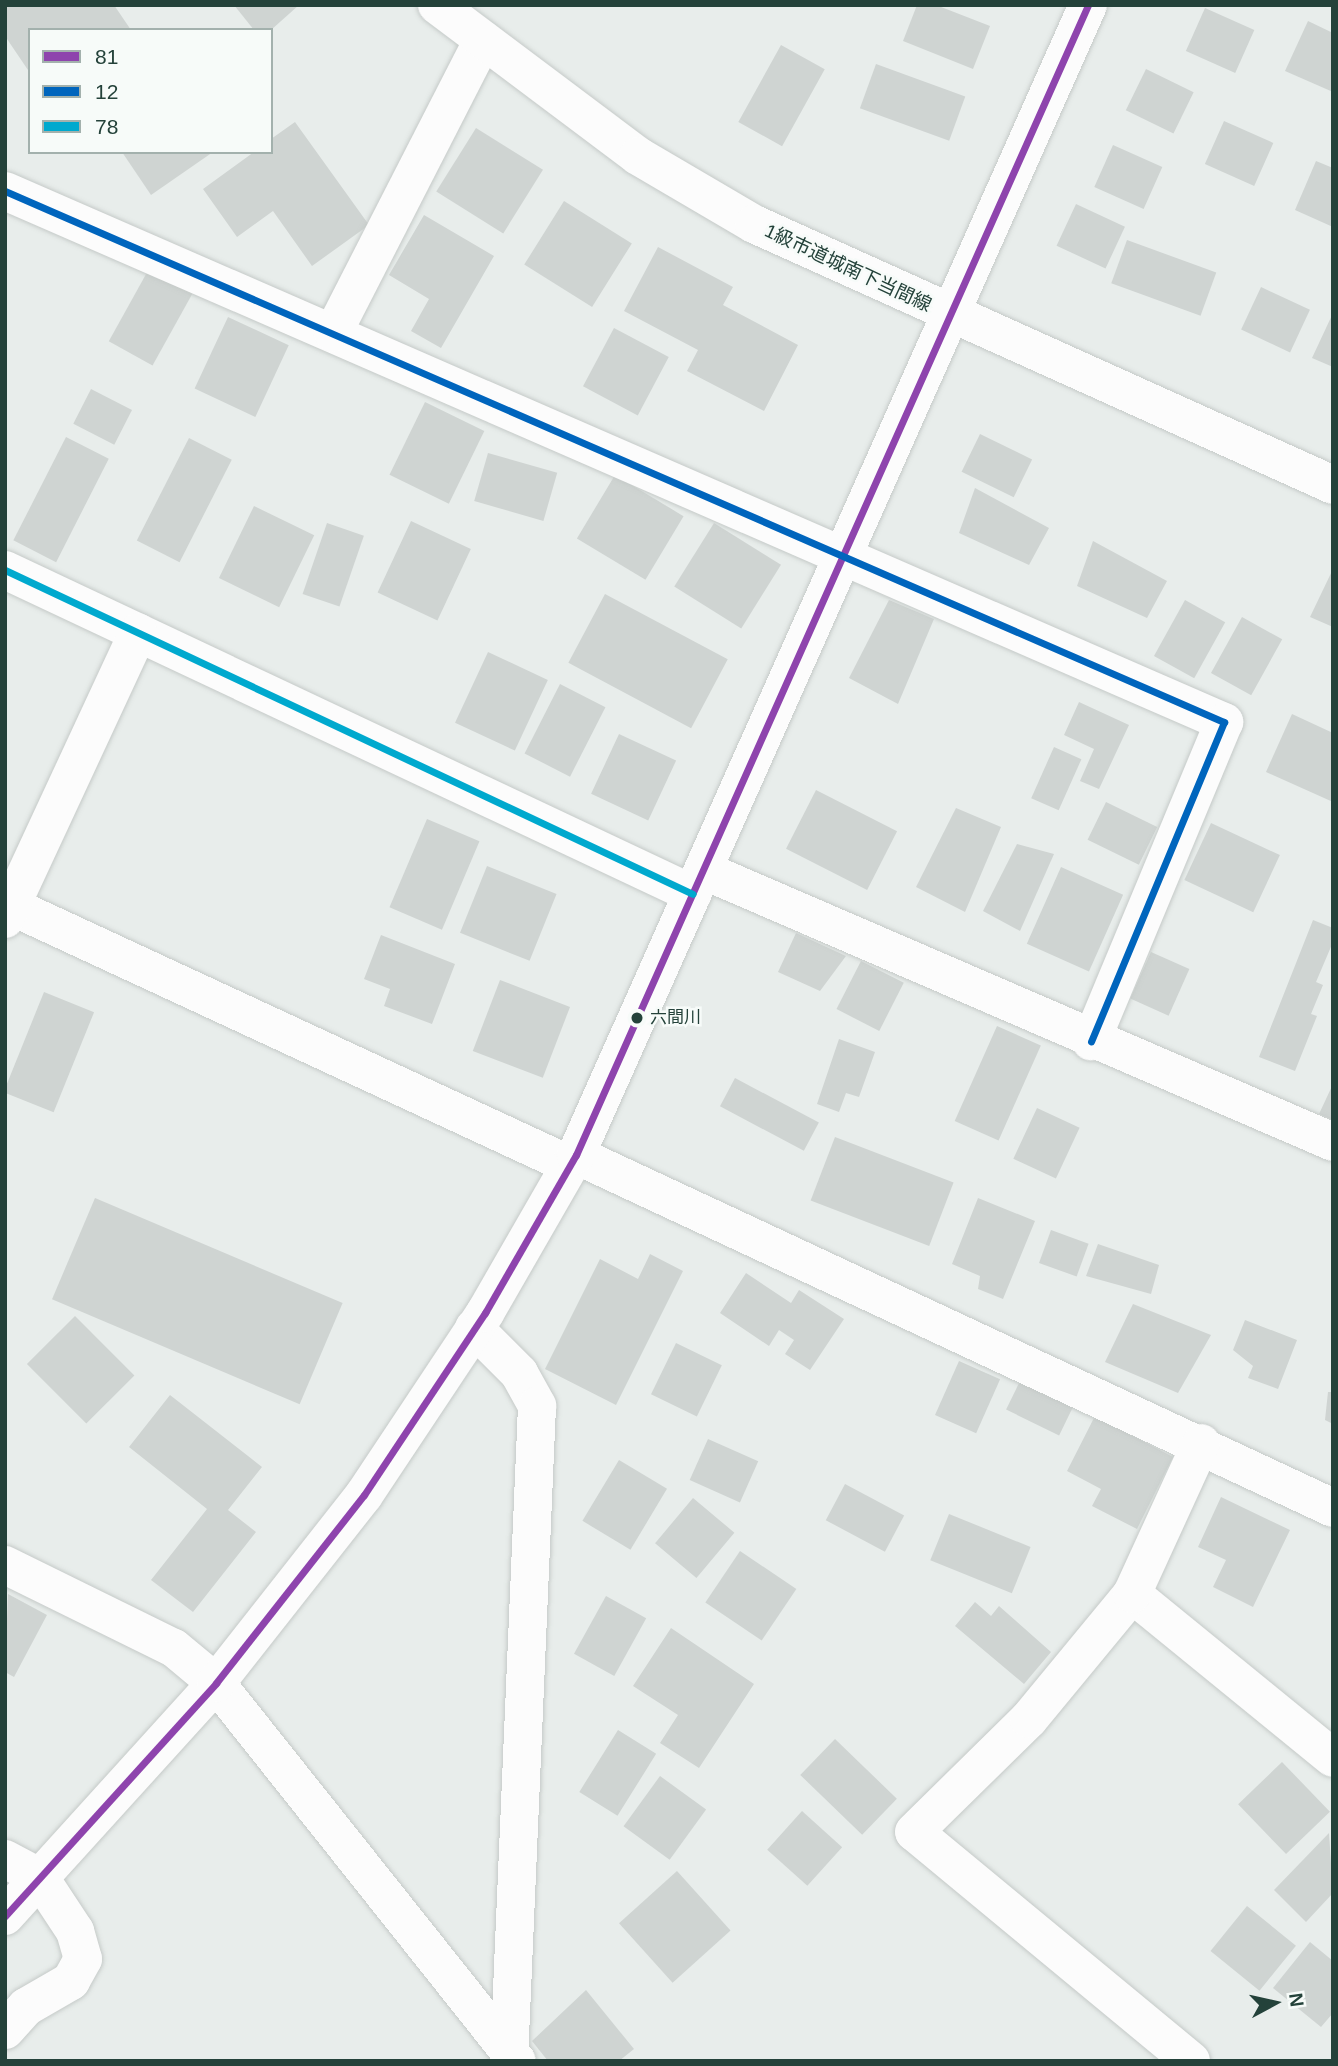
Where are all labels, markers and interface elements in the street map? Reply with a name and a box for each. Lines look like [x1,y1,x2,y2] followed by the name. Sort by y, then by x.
[28,28,273,154] legend
[95,45,118,68] text: 81
[95,80,118,103] text: 12
[95,115,118,138] text: 78
[761,219,935,317] street label: 1級市道城南下当間線
[650,1008,701,1028] place label: 六間川
[630,1011,644,1025] marker: 六間川
[1240,1968,1310,2038] north arrow
[1285,1992,1308,2008] text: N

